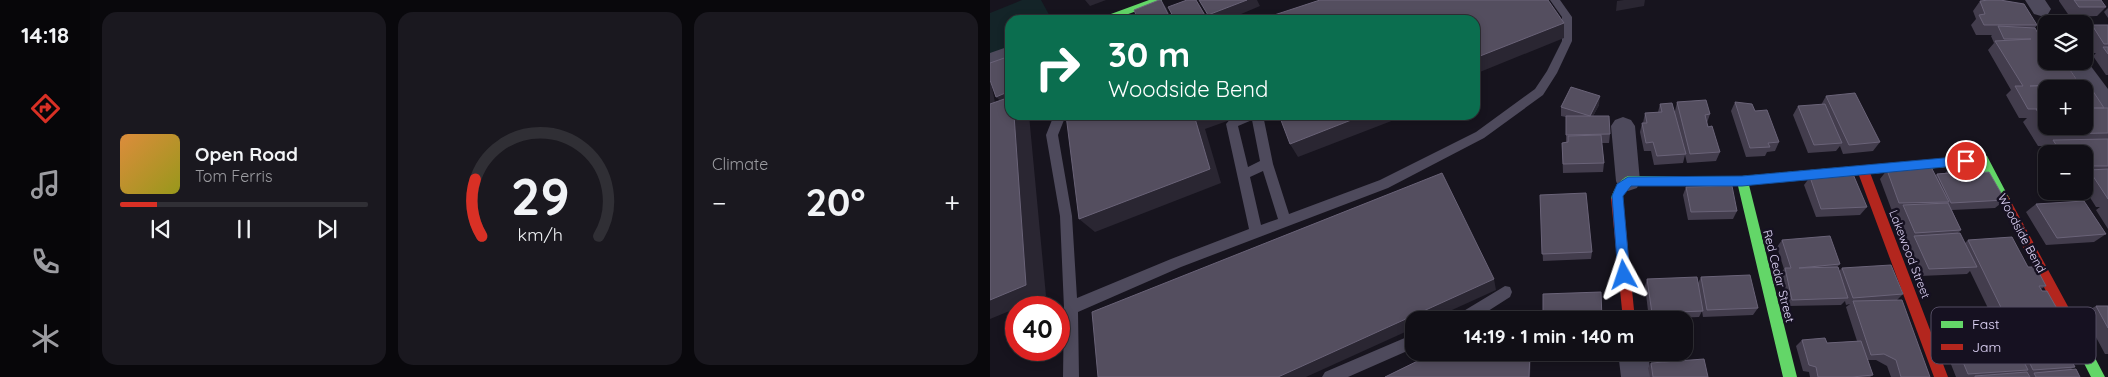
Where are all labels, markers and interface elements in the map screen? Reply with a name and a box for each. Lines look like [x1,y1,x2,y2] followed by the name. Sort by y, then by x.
[2038,15,2093,200] map controls
[2038,15,2093,70] button: layers
[21,21,69,49] text: 14:18
[1108,32,1190,76] text: 30 m
[1025,35,1090,100] icon: right
[1108,75,1268,103] text: Woodside Bend
[2038,80,2093,135] button: +
[28,91,63,126] icon: directions
[1945,140,1987,182] pin
[195,142,298,166] text: Open Road
[2038,145,2093,200] button: −
[1952,147,1980,175] icon: arrive
[712,154,768,174] text: Climate
[510,163,570,228] text: 29
[195,166,272,186] text: Tom Ferris
[28,167,63,202] icon: music
[805,178,865,226] text: 20°
[712,185,727,220] text: −
[944,185,960,220] text: +
[1995,191,2049,275] street label: Woodside Bend
[1886,208,1934,300] street label: Lakewood Street
[147,215,175,243] icon: previous
[230,215,258,243] icon: pause
[313,215,341,243] icon: next
[517,223,563,245] text: km/h
[1760,228,1798,324] street label: Red Cedar Street
[28,244,63,279] icon: phone
[1597,248,1649,300] position arrow
[1005,296,1070,361] speed limit sign: 40
[1931,307,2096,364] legend
[1972,315,2000,333] text: Fast
[28,321,63,356] icon: climate
[1464,324,1634,348] text: 14:19 · 1 min · 140 m
[1972,338,2001,356] text: Jam

